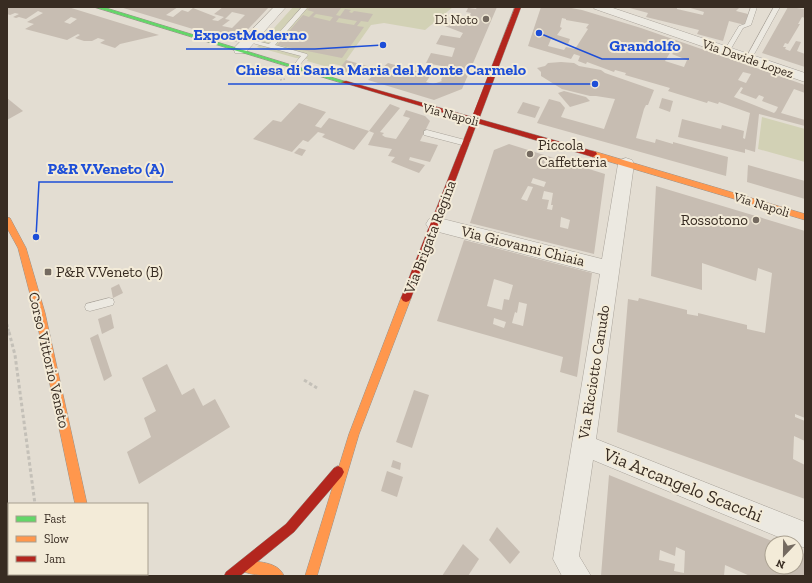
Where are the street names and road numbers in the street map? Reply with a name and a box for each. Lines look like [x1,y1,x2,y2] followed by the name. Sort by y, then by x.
[699,35,796,81] street label: Via Davide Lopez
[420,100,481,129] street label: Via Napoli
[400,178,460,297] street label: Via Brigata Regina
[731,189,792,220] street label: Via Napoli
[458,222,587,270] street label: Via Giovanni Chiaia
[25,290,73,430] street label: Corso Vittorio Veneto
[574,303,614,441] street label: Via Ricciotto Canudo
[599,443,766,527] street label: Via Arcangelo Scacchi

